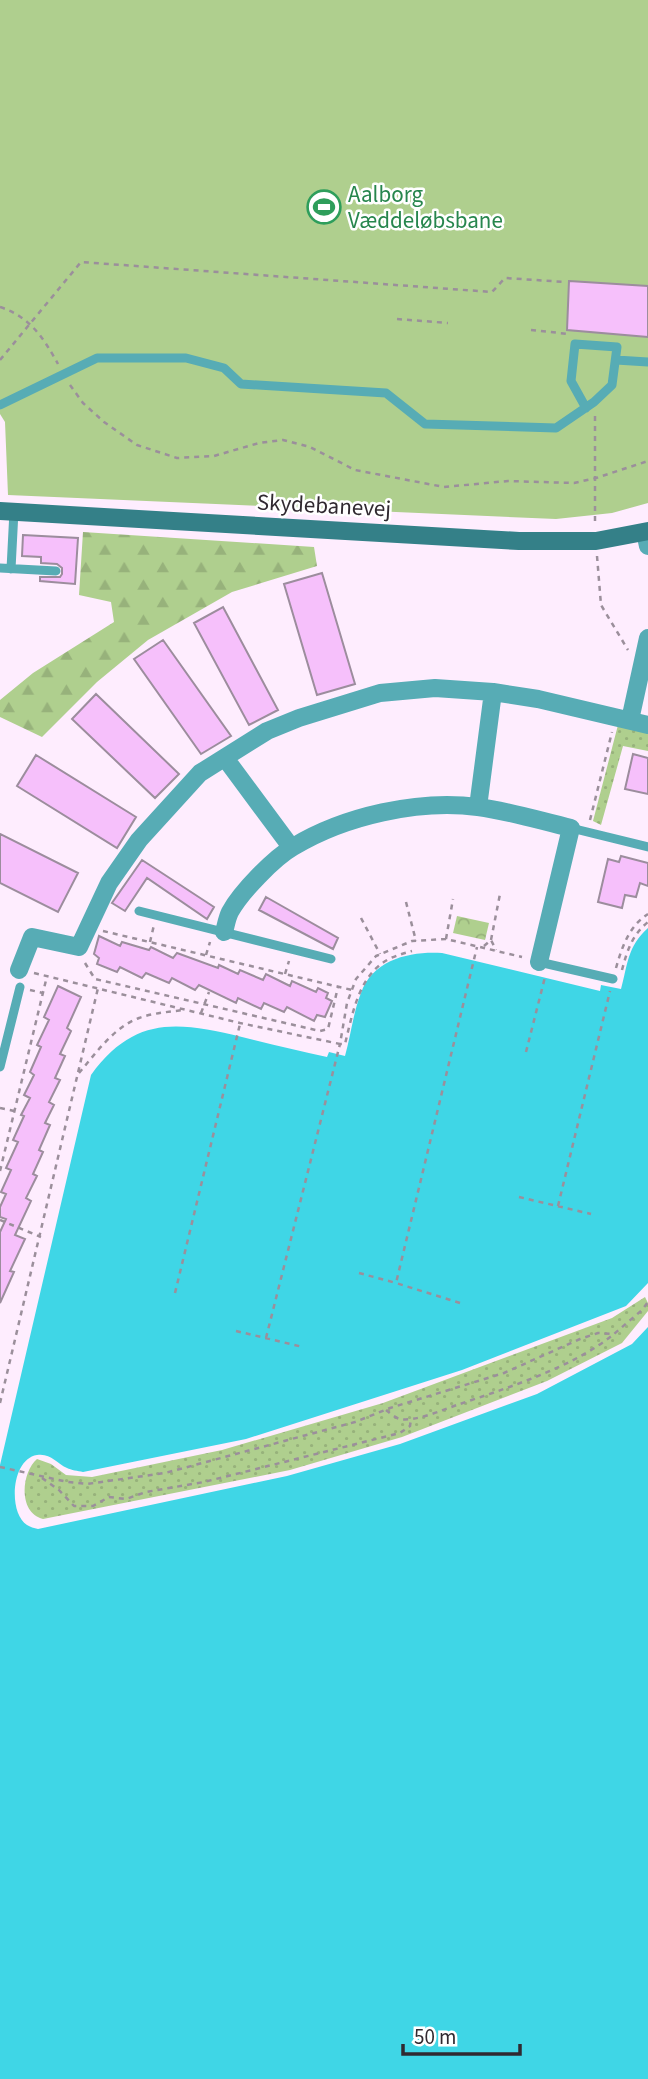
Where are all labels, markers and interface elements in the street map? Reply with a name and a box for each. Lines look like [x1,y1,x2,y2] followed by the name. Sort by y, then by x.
[348,178,503,237] place label: Aalborg Væddeløbsbane
[305,188,343,226] sports icon: Aalborg Væddeløbsbane
[256,486,392,525] street label: Skydebanevej
[403,2012,520,2056] scale bar
[414,2022,456,2052] text: 50 m

